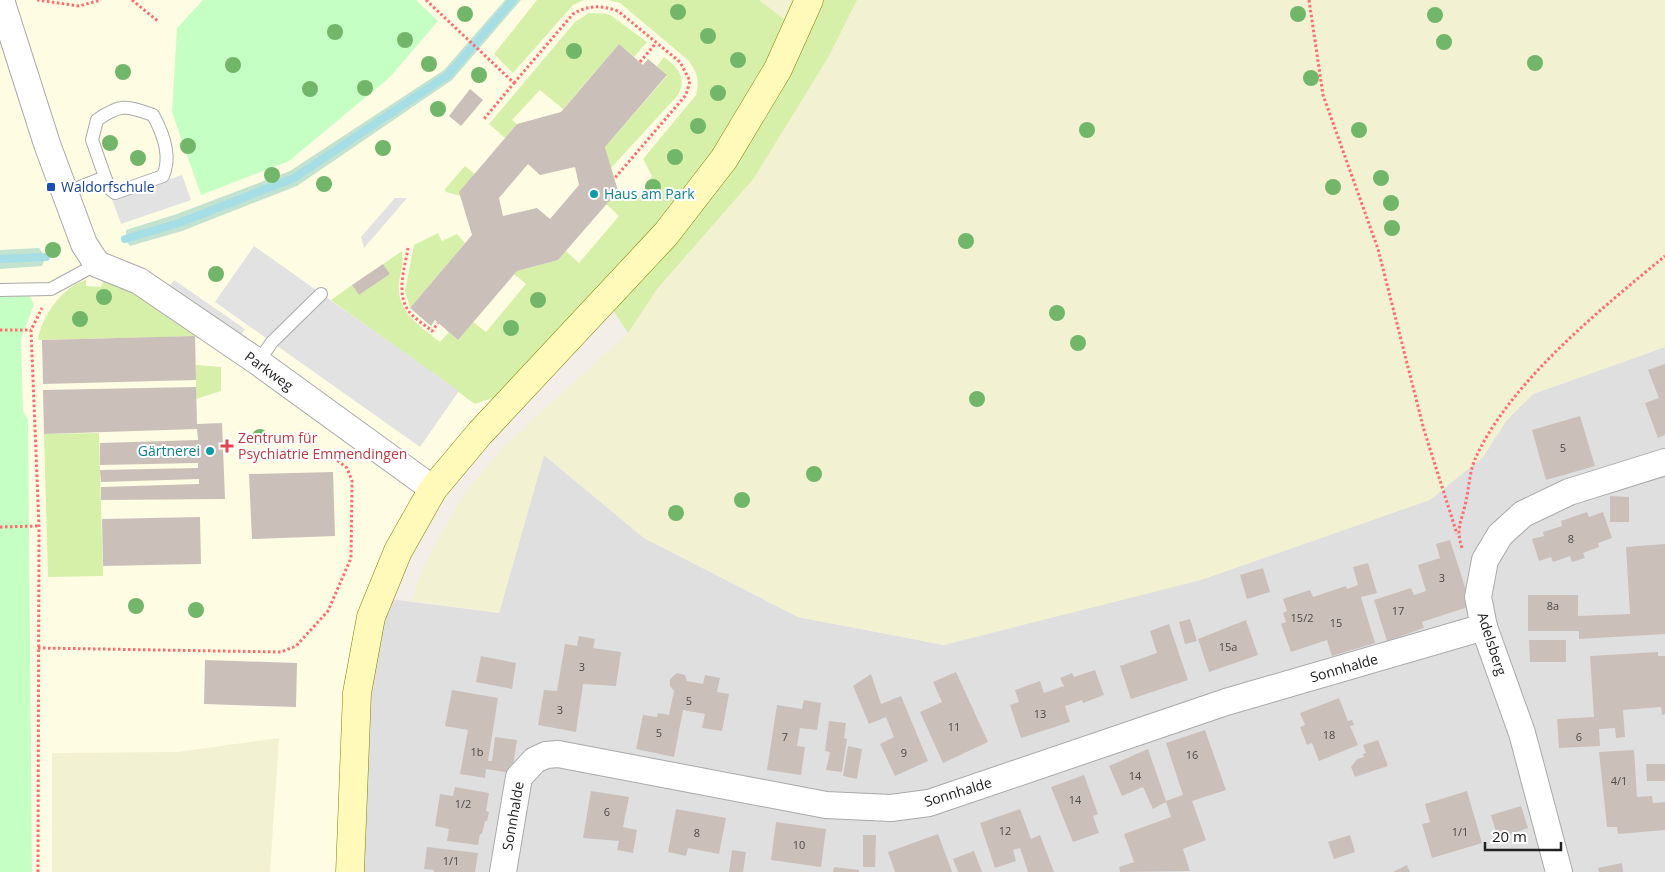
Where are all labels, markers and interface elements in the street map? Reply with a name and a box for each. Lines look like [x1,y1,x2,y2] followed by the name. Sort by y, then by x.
[61,177,155,196] place label: Waldorfschule
[45,181,57,193] marker: Waldorfschule
[604,184,695,203] place label: Haus am Park
[588,188,600,200] marker: Haus am Park
[241,347,298,395] street label: Parkweg
[238,428,407,463] place label: Zentrum für Psychiatrie Emmendingen
[220,439,234,453] marker: Zentrum für Psychiatrie Emmendingen
[1560,440,1566,455] house number: 5
[138,441,200,460] place label: Gärtnerei
[204,445,216,457] marker: Gärtnerei
[1568,531,1574,546] house number: 8
[1439,570,1445,585] house number: 3
[1547,598,1559,613] house number: 8a
[1392,603,1404,618] house number: 17
[1291,610,1313,625] house number: 15/2
[1473,610,1512,678] street label: Adelsberg
[1330,615,1342,630] house number: 15
[1219,639,1237,654] house number: 15a
[1308,649,1380,686] street label: Sonnhalde
[579,659,585,674] house number: 3
[686,693,692,708] house number: 5
[557,702,563,717] house number: 3
[1034,706,1046,721] house number: 13
[948,719,960,734] house number: 11
[656,725,662,740] house number: 5
[1323,727,1335,742] house number: 18
[782,729,788,744] house number: 7
[1576,729,1582,744] house number: 6
[470,744,484,759] house number: 1b
[901,745,907,760] house number: 9
[1186,747,1198,762] house number: 16
[1129,768,1142,783] house number: 14
[922,772,994,811] street label: Sonnhalde
[1611,773,1627,788] house number: 4/1
[497,780,528,852] street label: Sonnhalde
[1069,792,1082,807] house number: 14
[455,796,471,811] house number: 1/2
[604,804,610,819] house number: 6
[1485,820,1561,852] scale bar
[999,823,1011,838] house number: 12
[1452,824,1468,839] house number: 1/1
[694,825,700,840] house number: 8
[1492,826,1527,846] text: 20 m
[793,837,805,852] house number: 10
[443,853,459,868] house number: 1/1

